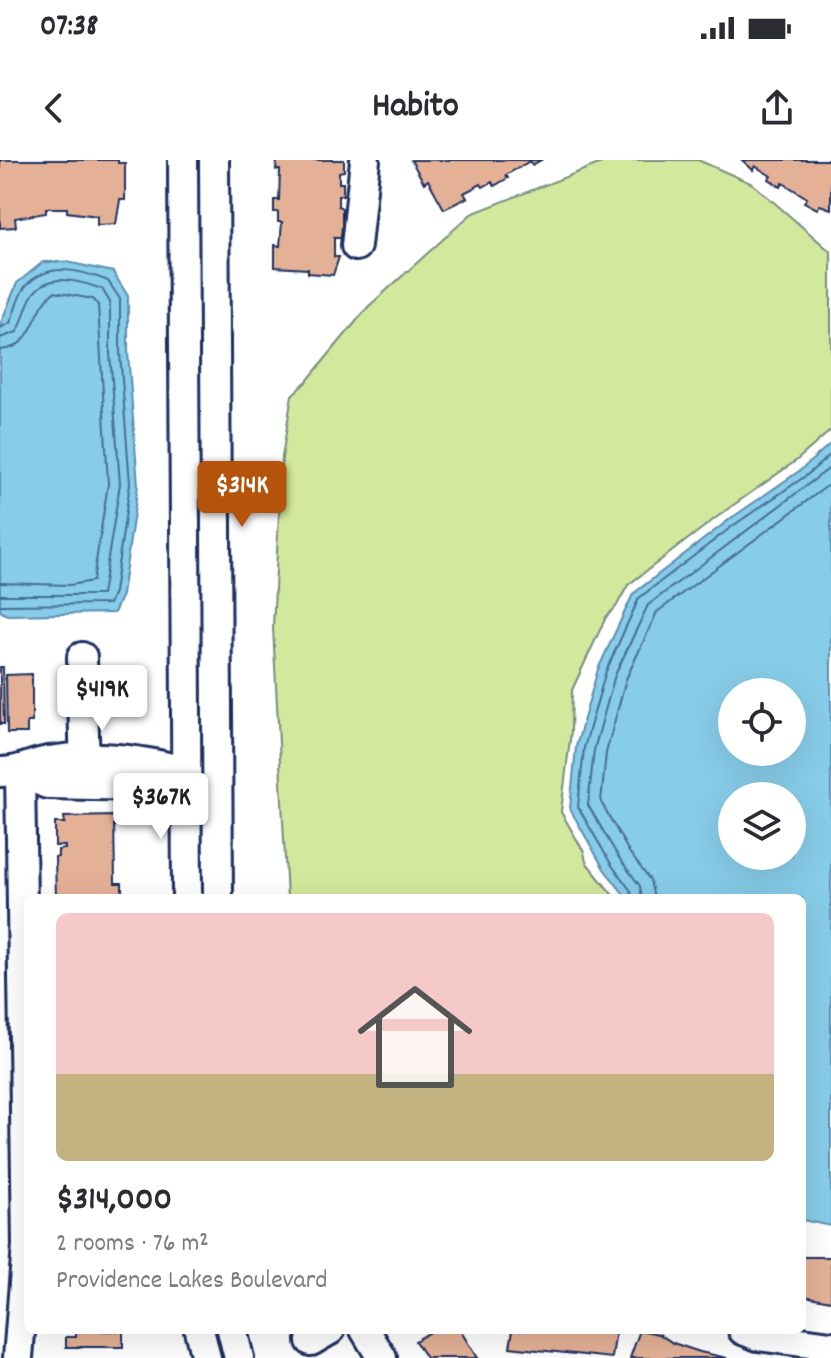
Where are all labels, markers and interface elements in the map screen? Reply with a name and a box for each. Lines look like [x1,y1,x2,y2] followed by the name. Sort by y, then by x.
[40,7,98,50] text: 07:38
[372,82,459,134] text: Habito
[32,86,76,130] icon: back
[755,86,799,130] icon: share
[186,461,298,529] pin: $314K
[215,468,269,505] text: $314K
[46,665,158,733] pin: $419K
[75,672,129,709] text: $419K
[718,678,806,870] map controls
[718,678,806,766] button: locate
[105,773,217,841] pin: $367K
[131,780,191,817] text: $367K
[718,782,806,870] button: layers
[343,965,487,1109] icon: home
[56,1177,172,1226] text: $314,000
[56,1226,209,1263] text: 2 rooms · 76 m²
[56,1263,328,1300] text: Providence Lakes Boulevard

